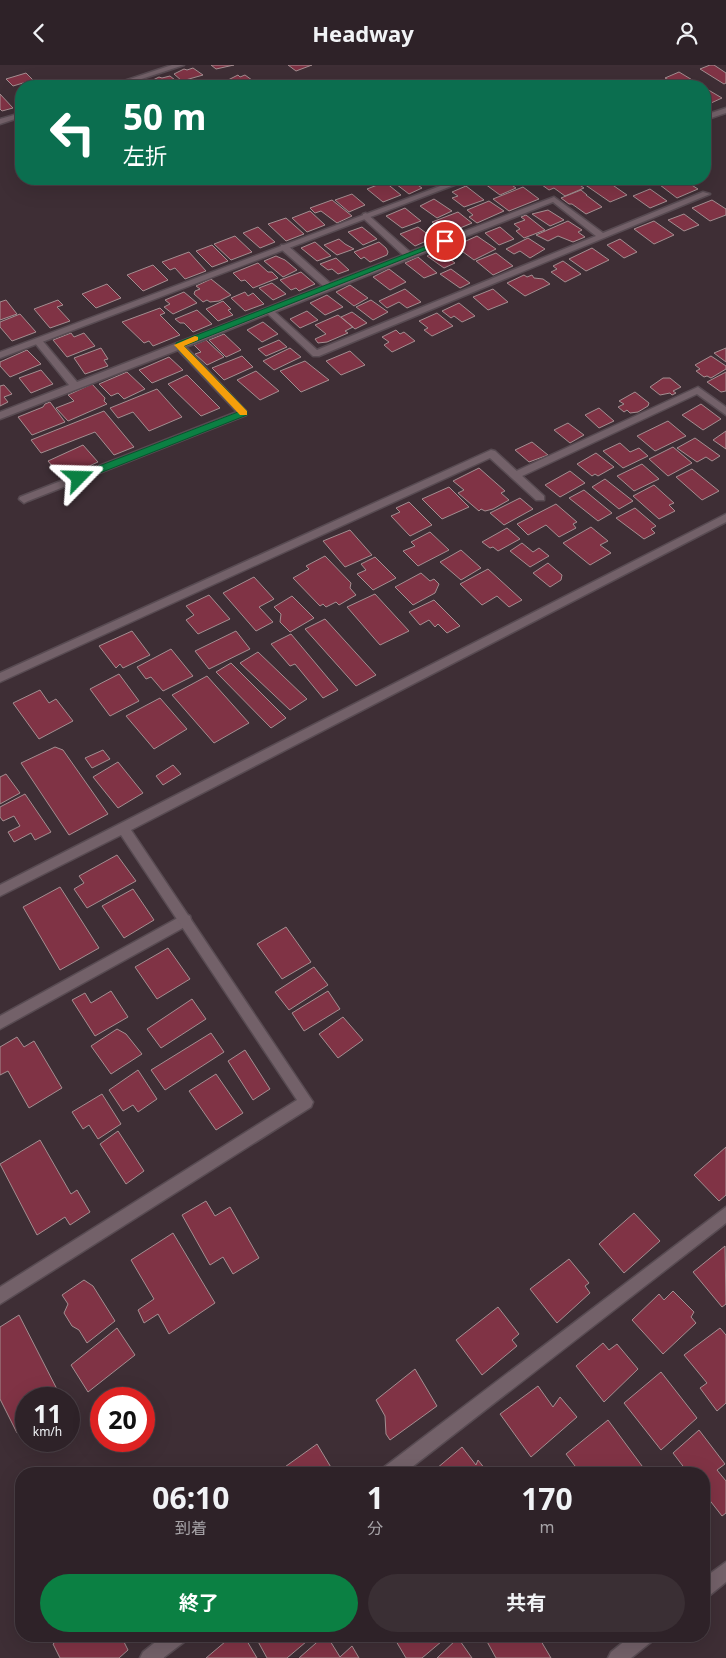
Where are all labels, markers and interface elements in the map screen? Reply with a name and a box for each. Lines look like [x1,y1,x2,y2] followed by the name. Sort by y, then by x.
[312,18,414,48] text: Headway
[25,19,53,47] icon: back
[673,19,701,47] icon: person
[123,93,206,140] text: 50 m
[40,100,105,165] icon: left
[123,140,167,170] text: 左折
[424,220,466,262] pin
[431,227,459,255] icon: arrive
[52,451,104,503] position arrow
[90,1387,155,1452] speed limit sign: 20
[33,1396,62,1430] text: 11
[33,1423,62,1440] text: km/h
[152,1477,229,1518] text: 06:10
[367,1477,384,1518] text: 1
[521,1478,573,1519] text: 170
[539,1516,554,1538] text: m
[175,1517,207,1539] text: 到着
[367,1517,383,1539] text: 分
[40,1574,358,1632] button: 終了
[368,1574,685,1632] button: 共有

